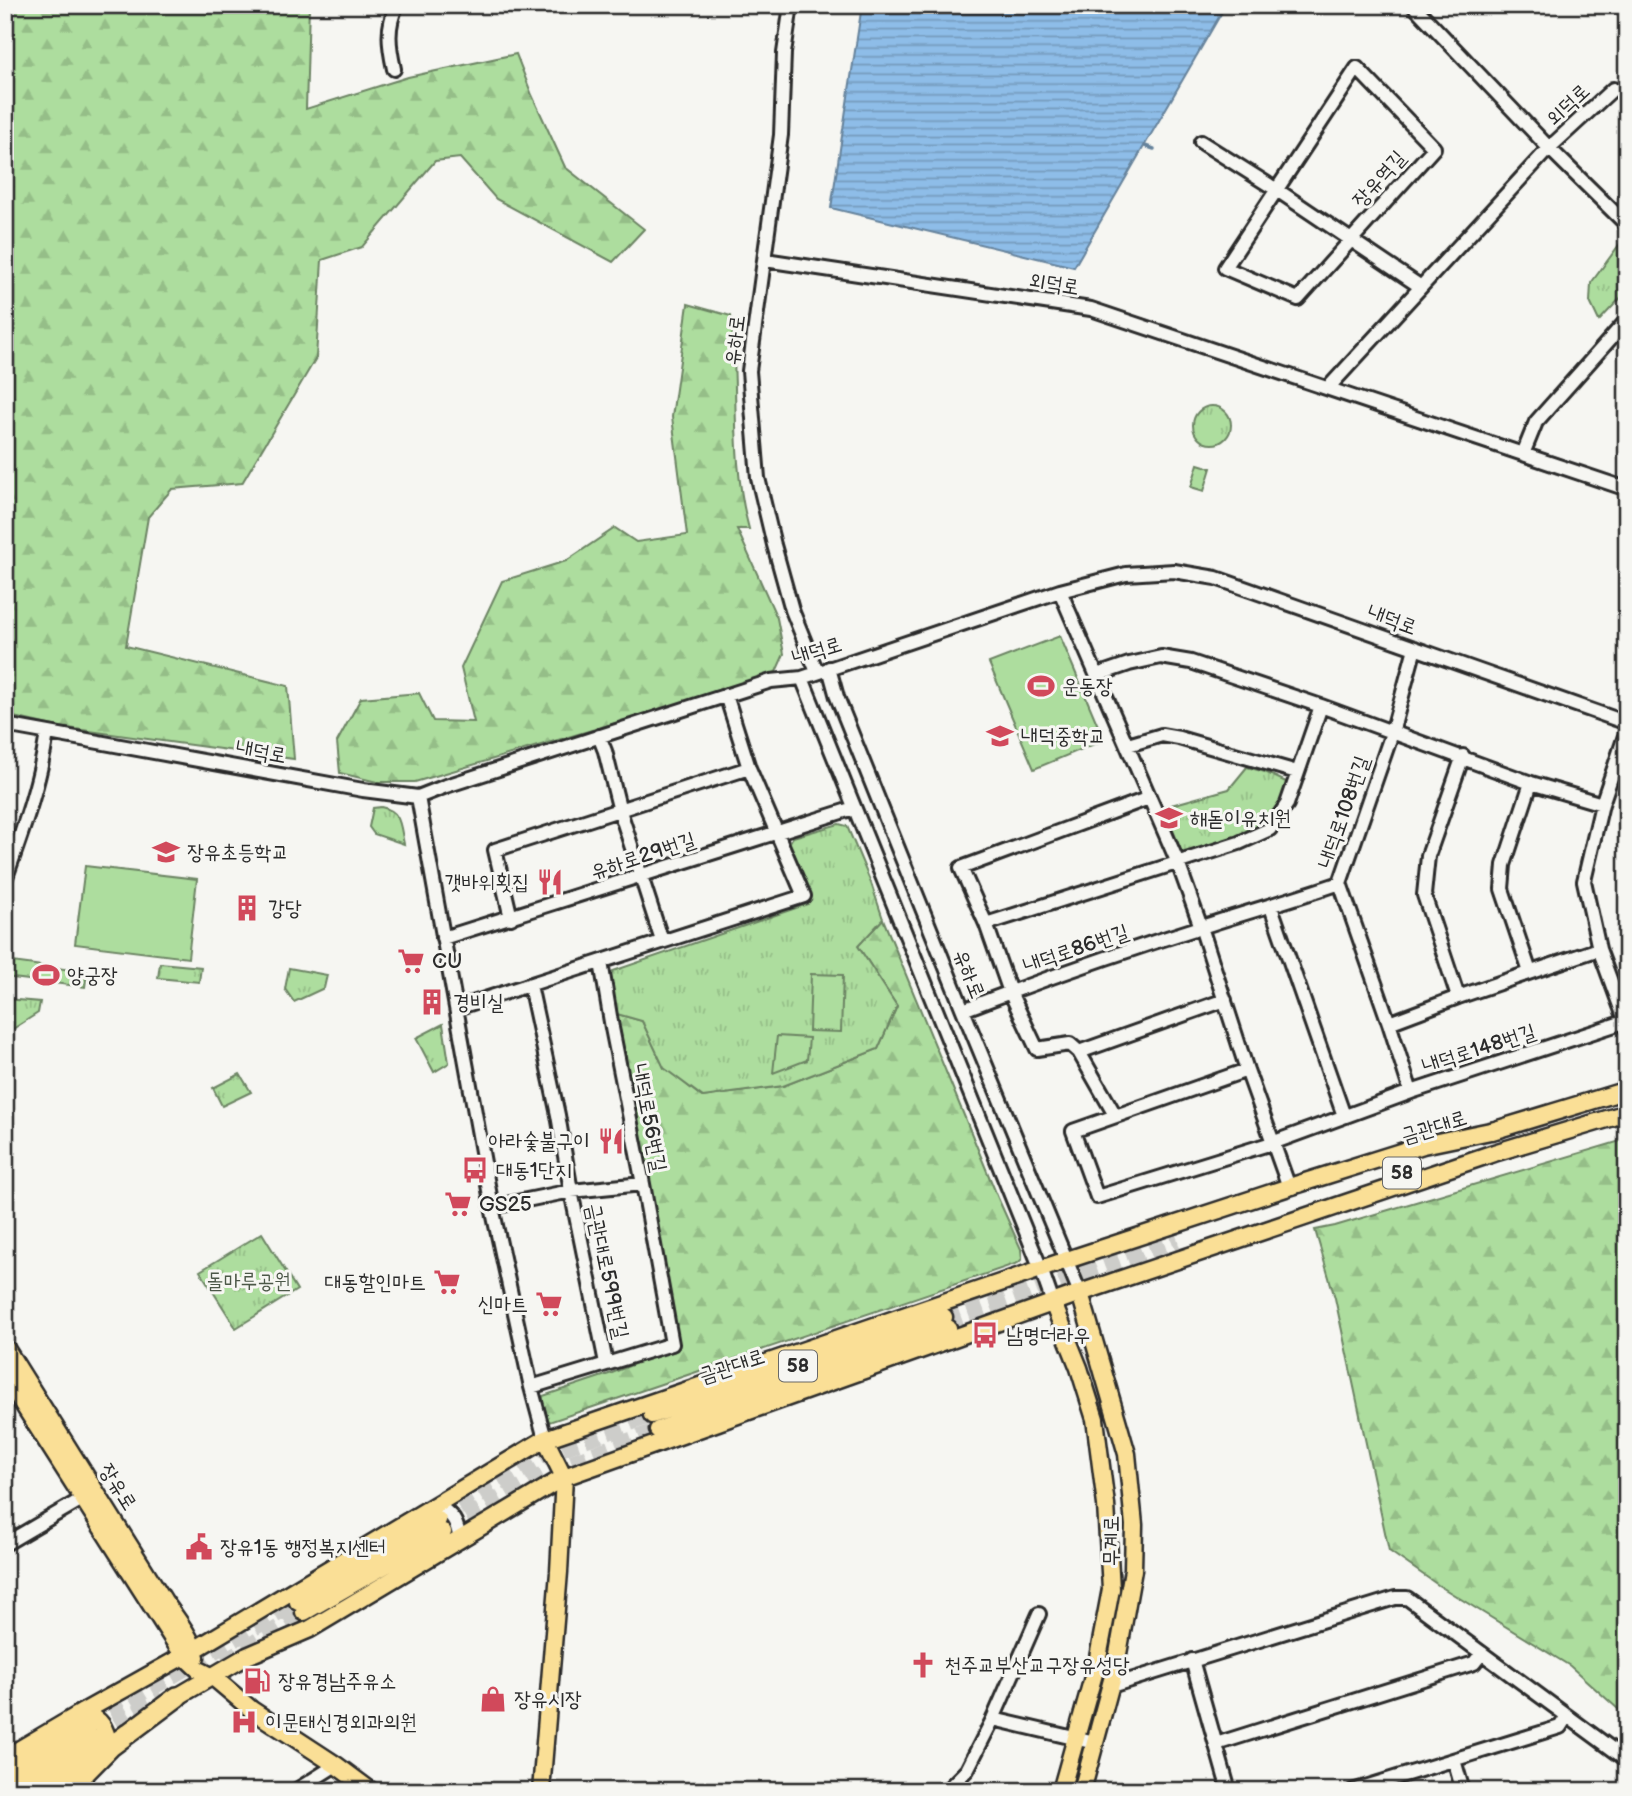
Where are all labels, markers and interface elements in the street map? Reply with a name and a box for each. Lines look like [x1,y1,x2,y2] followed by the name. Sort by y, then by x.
[1541,79,1595,131] street label: 외덕로
[1347,145,1411,212] street label: 장유역길
[1027,268,1081,300] street label: 외덕로
[720,313,750,367] street label: 유하로
[1364,600,1420,640] street label: 내덕로
[789,632,845,670] street label: 내덕로
[1026,671,1056,701] sports icon: 운동장
[1062,674,1113,699] place label: 운동장
[985,721,1015,751] school or university icon: 내덕중학교
[1021,724,1106,749] place label: 내덕중학교
[234,735,288,769] street label: 내덕로
[1313,752,1375,871] street label: 내덕로108번길
[1154,803,1184,833] school or university icon: 해돋이유치원
[1190,806,1291,831] place label: 해돋이유치원
[587,827,699,885] street label: 유하로29번길
[151,837,181,867] school or university icon: 장유초등학교
[187,840,288,865] place label: 장유초등학교
[535,867,565,897] restaurant icon: 갯바위횟집
[445,870,529,895] place label: 갯바위횟집
[232,893,262,923] building icon: 강당
[268,896,302,921] place label: 강당
[1020,919,1132,979] street label: 내덕로86번길
[396,946,426,976] supermarket icon: CU
[948,946,990,1002] street label: 유하로
[432,949,462,974] place label: CU
[31,960,61,990] sports icon: 양궁장
[67,963,118,988] place label: 양궁장
[417,987,447,1017] building icon: 경비실
[453,990,504,1015] place label: 경비실
[1419,1019,1539,1079] street label: 내덕로148번길
[626,1062,672,1174] street label: 내덕로56번길
[1398,1105,1470,1149] street label: 금관대로
[596,1126,626,1156] restaurant icon: 아라숯불구이
[489,1129,590,1154] place label: 아라숯불구이
[460,1155,490,1185] bus stop icon: 대동1단지
[496,1158,572,1183] place label: 대동1단지
[1383,1158,1421,1189] road number: 58
[443,1189,473,1219] supermarket icon: GS25
[479,1192,532,1217] place label: GS25
[580,1201,634,1341] street label: 금관대로599번길
[432,1267,462,1297] supermarket icon: 대동할인마트
[207,1269,291,1294] park label: 돌마루공원
[325,1270,426,1295] place label: 대동할인마트
[534,1289,564,1319] supermarket icon: 신마트
[477,1292,528,1317] place label: 신마트
[970,1320,1000,1350] bus stop icon: 남명더라우
[1006,1323,1091,1348] place label: 남명더라우
[696,1344,768,1388] street label: 금관대로
[779,1350,817,1382] road number: 58
[94,1459,142,1515] street label: 장유로
[1099,1516,1124,1566] street label: 무계로
[184,1532,214,1562] public building icon: 장유1동 행정복지센터
[220,1535,386,1560] place label: 장유1동 행정복지센터
[908,1650,938,1680] church icon: 천주교부산교구장유성당
[944,1653,1130,1678] place label: 천주교부산교구장유성당
[242,1666,272,1696] fuel station icon: 장유경남주유소
[278,1669,396,1694] place label: 장유경남주유소
[478,1684,508,1714] shop icon: 장유시장
[514,1687,582,1712] place label: 장유시장
[229,1707,259,1737] hospital icon: 이문태신경외과의원
[265,1710,417,1735] place label: 이문태신경외과의원

